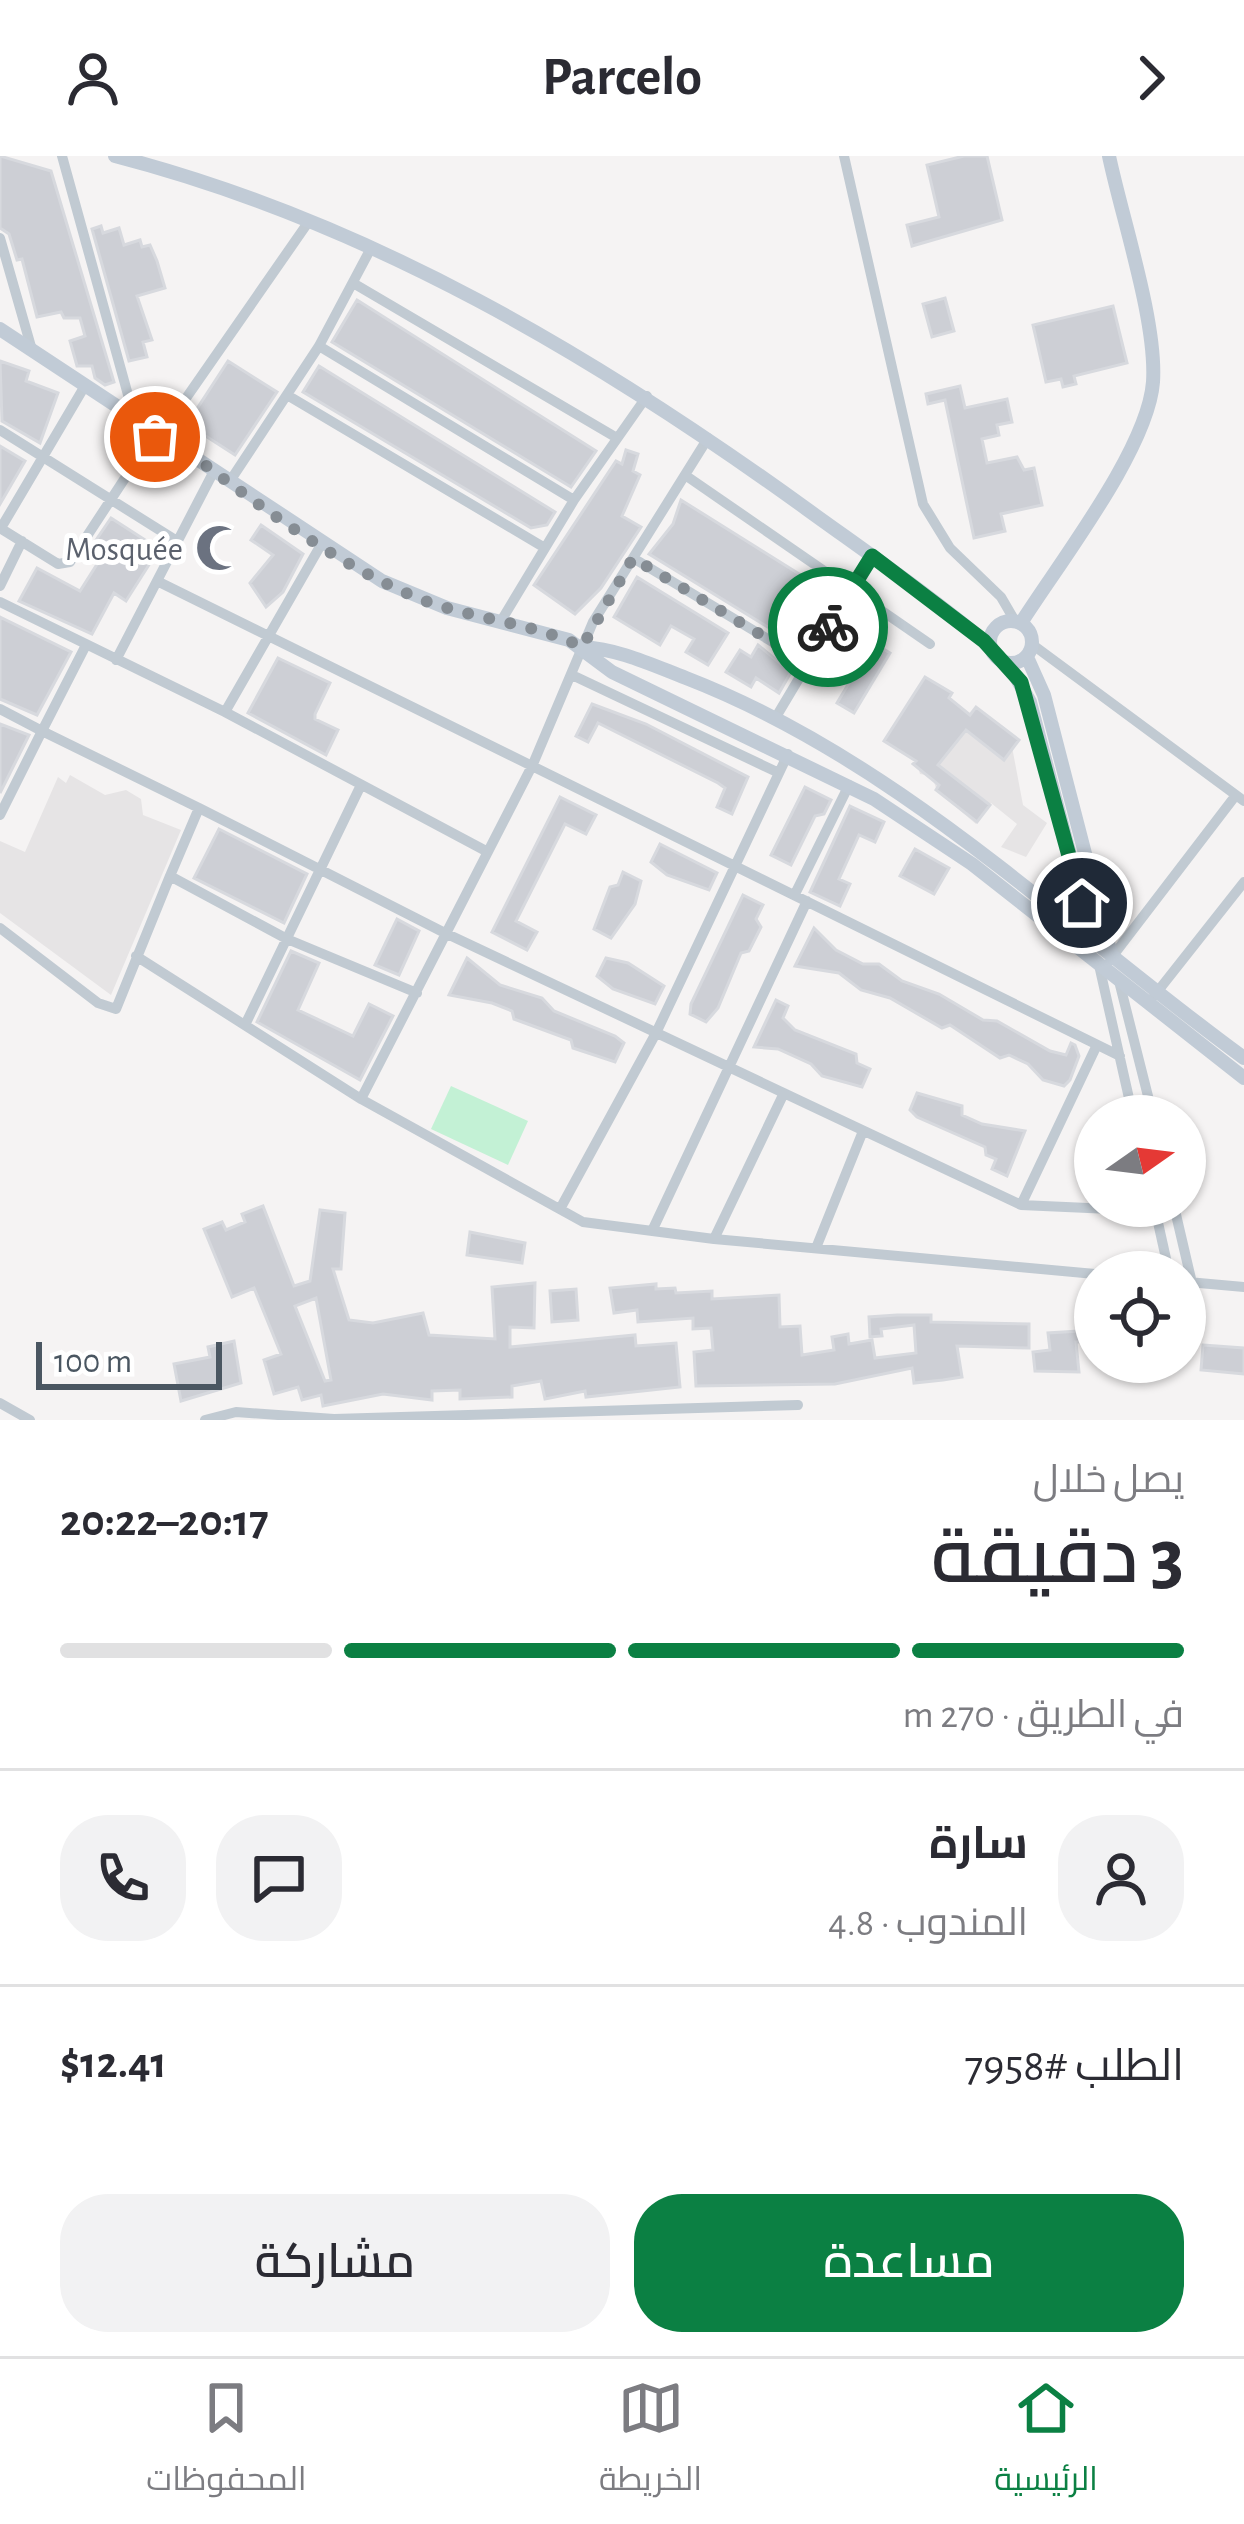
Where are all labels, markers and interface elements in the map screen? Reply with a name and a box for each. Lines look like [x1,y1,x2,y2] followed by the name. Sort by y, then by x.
[60,45,126,111] icon: person
[1118,45,1184,111] icon: forward
[542,51,702,105] text: Parcelo
[104,386,206,488] pin
[122,404,188,470] icon: bag
[194,523,244,573] mosque icon: Mosquée
[65,534,183,567] place label: Mosquée
[768,567,888,687] courier
[795,594,861,660] icon: bike
[1031,852,1133,954] pin
[1049,870,1115,936] icon: home
[1074,1095,1206,1227] north arrow
[1074,1095,1206,1383] map controls
[1074,1251,1206,1383] button: locate
[36,1336,222,1389] scale bar
[54,1346,132,1379] text: 100 m
[1033,1461,1184,1500] text: يصل خلال
[60,1499,269,1544] text: 20:17–20:22
[931,1520,1184,1598] text: 3 دقيقة
[903,1696,1184,1735] text: في الطريق · 270 m
[60,1815,186,1941] button: phone
[216,1815,342,1941] button: chat
[1058,1815,1184,1941] button: person
[929,1822,1028,1867] text: سارة
[828,1904,1028,1943] text: المندوب · 4.8
[60,2041,167,2086] text: $12.41
[965,2044,1184,2089] text: الطلب #7958
[60,2194,610,2332] button: مشاركة
[634,2194,1184,2332] button: مساعدة
[146,2375,307,2509] tab: المحفوظات
[599,2375,702,2509] tab: الخريطة
[994,2375,1098,2509] tab: الرئيسية

